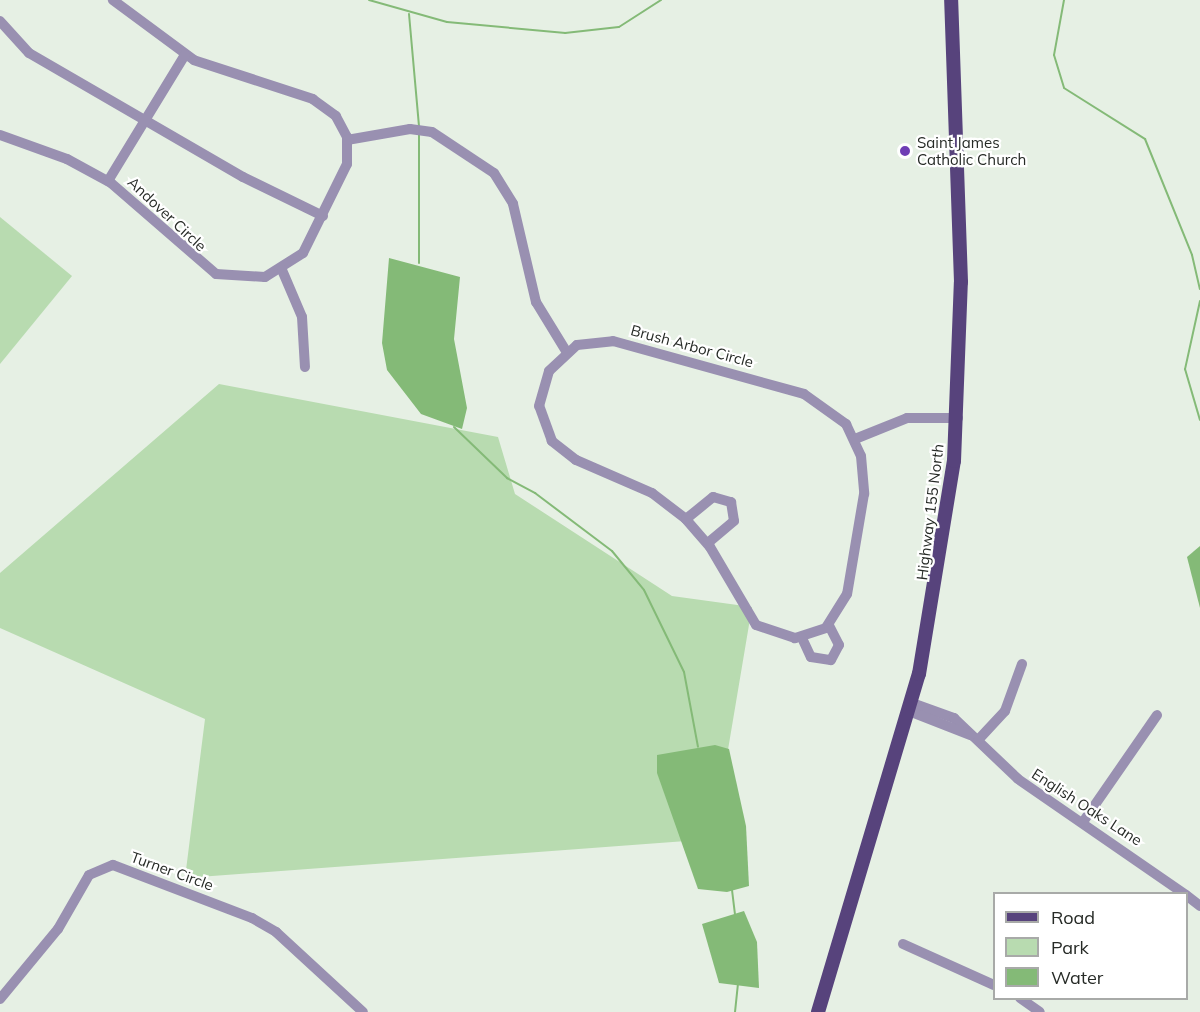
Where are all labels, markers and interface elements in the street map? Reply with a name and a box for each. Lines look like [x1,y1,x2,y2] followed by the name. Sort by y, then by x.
[917,133,1026,168] place label: Saint James Catholic Church
[898,144,912,158] marker: Saint James Catholic Church
[124,173,210,255] street label: Andover Circle
[629,321,755,371] street label: Brush Arbor Circle
[913,443,947,581] street label: Highway 155 North
[1029,765,1145,849] street label: English Oaks Lane
[128,848,216,894] street label: Turner Circle
[993,892,1188,1000] legend
[1051,906,1095,929] text: Road
[1051,936,1089,959] text: Park
[1051,966,1103,989] text: Water

